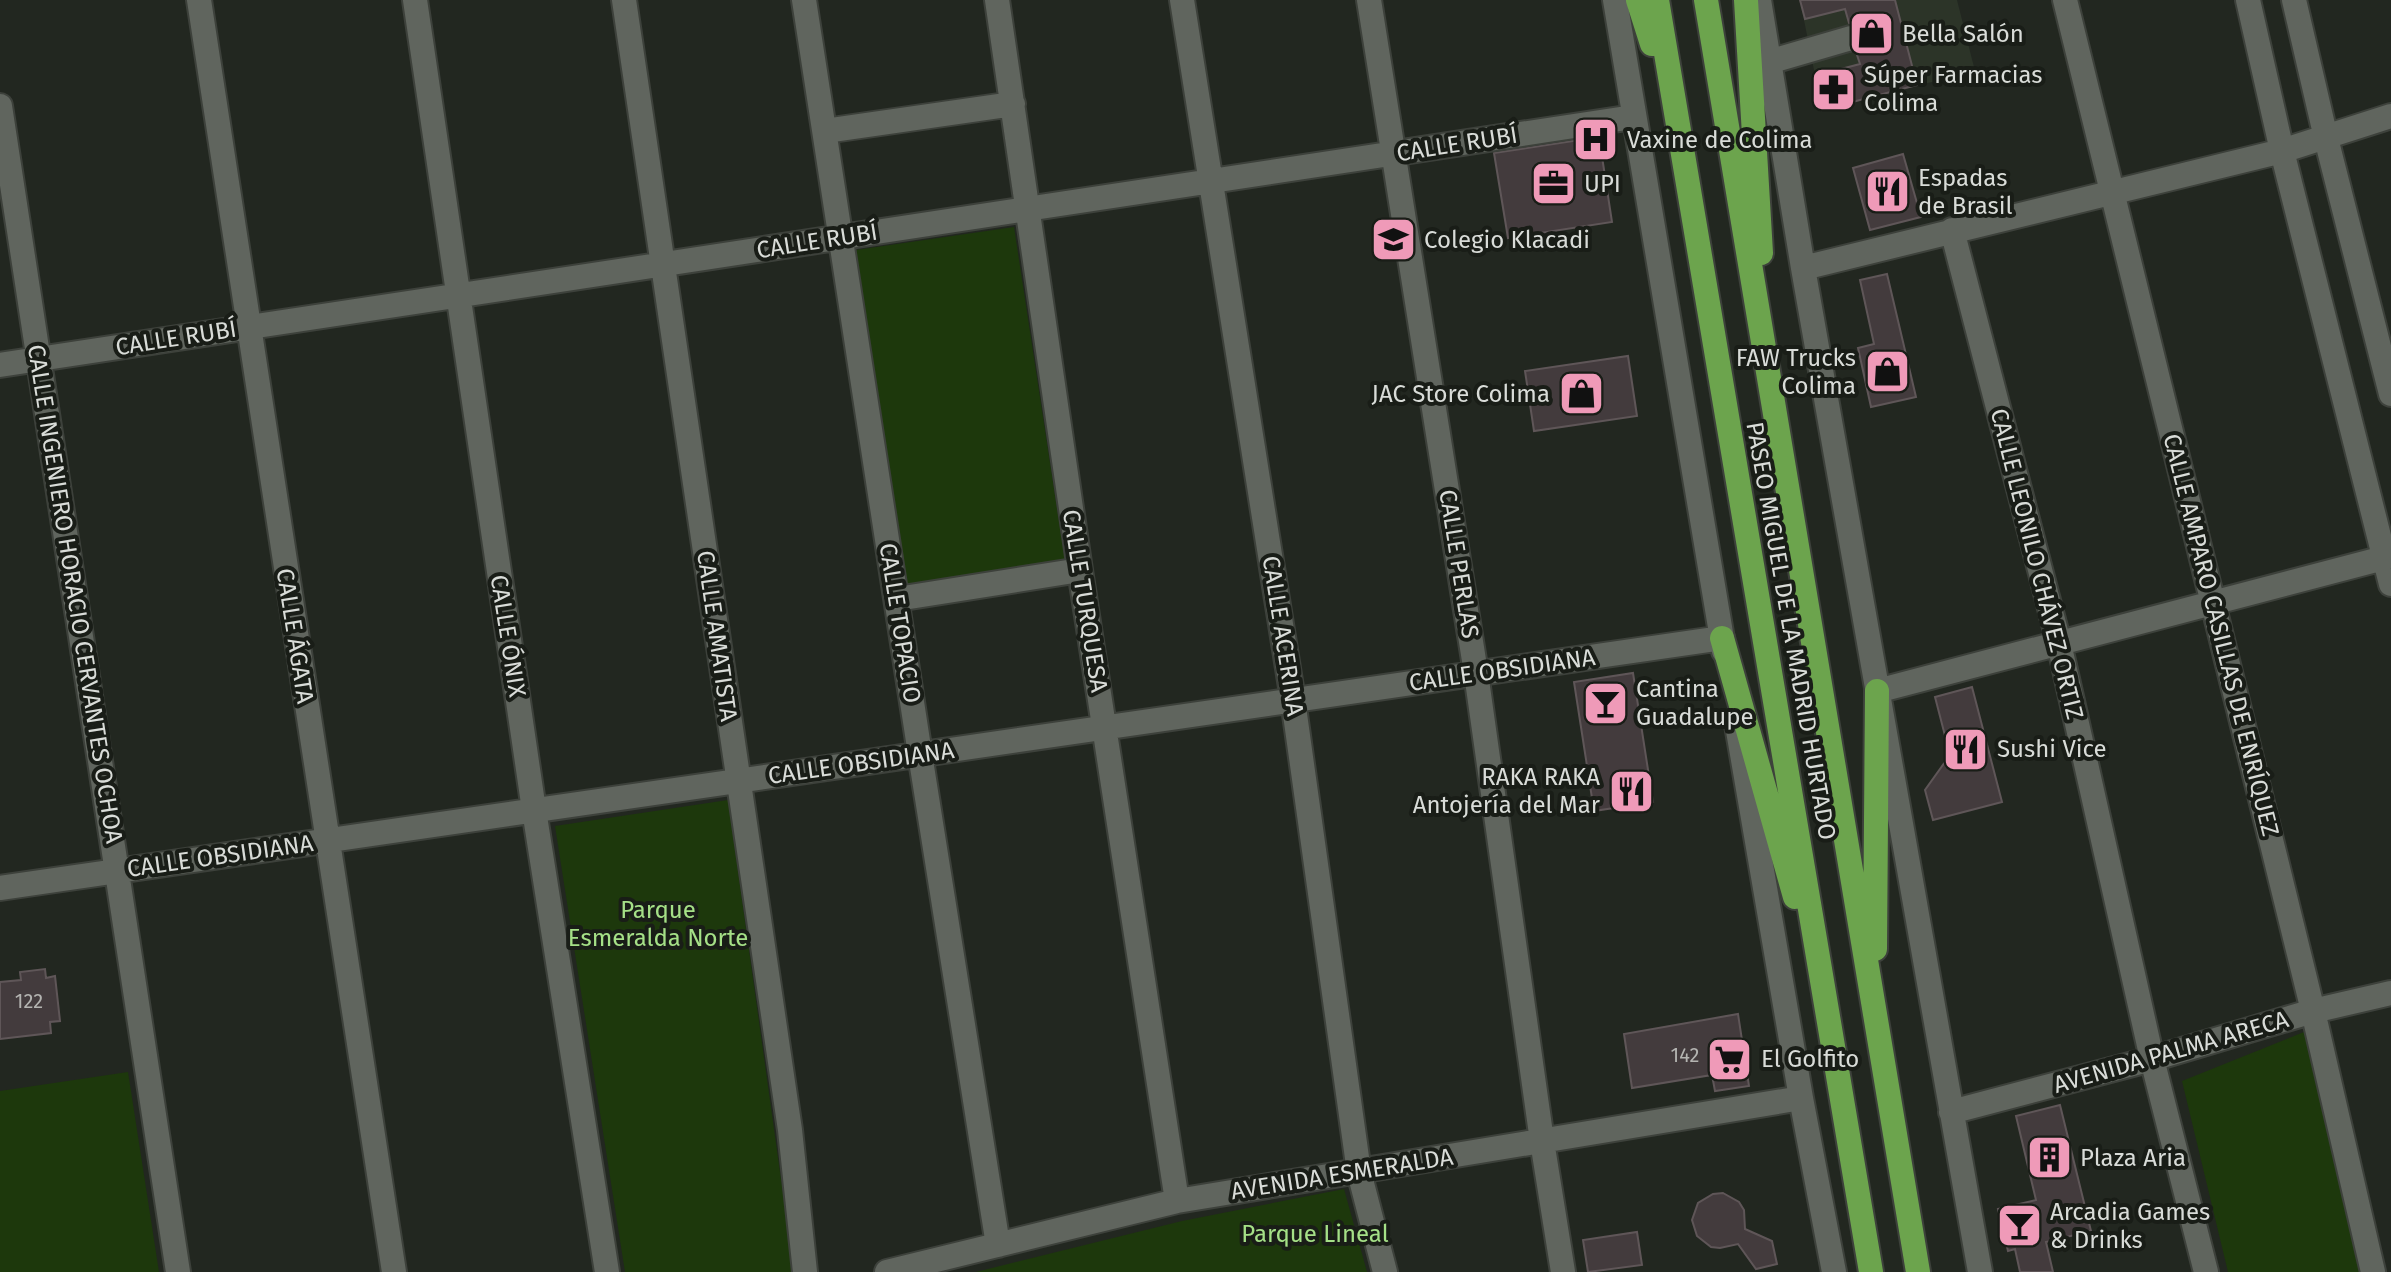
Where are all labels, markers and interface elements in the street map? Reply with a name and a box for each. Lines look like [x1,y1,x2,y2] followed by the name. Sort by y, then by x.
[1847,10,1895,58] shop icon: Bella Salón
[1902,20,2024,48] place label: Bella Salón
[1864,61,2043,117] place label: Súper Farmacias Colima
[1809,65,1857,113] pharmacy icon: Súper Farmacias Colima
[1572,116,1620,164] hospital icon: Vaxine de Colima
[1394,120,1520,167] street label: CALLE RUBÍ
[1627,126,1813,154] place label: Vaxine de Colima
[1529,160,1577,208] office icon: UPI
[1918,164,2013,220] place label: Espadas de Brasil
[1863,168,1911,216] restaurant icon: Espadas de Brasil
[1584,170,1621,198] place label: UPI
[1369,216,1417,264] school or university icon: Colegio Klacadi
[754,217,880,264] street label: CALLE RUBÍ
[1424,226,1590,254] place label: Colegio Klacadi
[113,314,239,361] street label: CALLE RUBÍ
[22,343,128,846] street label: CALLE INGENIERO HORACIO CERVANTES OCHOA
[1736,344,1856,400] place label: FAW Trucks Colima
[1863,348,1911,396] shop icon: FAW Trucks Colima
[1557,370,1605,418] shop icon: JAC Store Colima
[1372,380,1550,408] place label: JAC Store Colima
[1985,405,2090,722] street label: CALLE LEONILO CHÁVEZ ORTIZ
[1740,420,1842,842] street label: PASEO MIGUEL DE LA MADRID HURTADO
[2157,431,2286,839] street label: CALLE AMPARO CASILLAS DE ENRÍQUEZ
[1433,488,1485,640] street label: CALLE PERLAS
[1057,508,1113,695] street label: CALLE TURQUESA
[874,541,926,705] street label: CALLE TOPACIO
[691,549,743,723] street label: CALLE AMATISTA
[1257,554,1310,718] street label: CALLE ACERINA
[270,566,321,706] street label: CALLE ÁGATA
[485,573,532,699] street label: CALLE ÓNIX
[1407,643,1597,697] street label: CALLE OBSIDIANA
[1636,675,1754,731] place label: Cantina Guadalupe
[1581,679,1629,727] bar icon: Cantina Guadalupe
[1942,725,1990,773] restaurant icon: Sushi Vice
[1997,735,2107,763] place label: Sushi Vice
[766,736,956,790] street label: CALLE OBSIDIANA
[1413,763,1601,819] place label: RAKA RAKA Antojería del Mar
[1607,767,1655,815] restaurant icon: RAKA RAKA Antojería del Mar
[125,829,315,883] street label: CALLE OBSIDIANA
[568,896,748,952] park label: Parque Esmeralda Norte
[15,989,43,1013] house number: 122
[2050,1005,2292,1099] street label: AVENIDA PALMA ARECA
[1706,1035,1754,1083] supermarket icon: El Golfito
[1671,1043,1699,1067] house number: 142
[1761,1045,1859,1073] place label: El Golfito
[2025,1134,2073,1182] building icon: Plaza Aria
[1229,1143,1455,1205] street label: AVENIDA ESMERALDA
[2080,1144,2186,1172] place label: Plaza Aria
[2050,1198,2210,1254] place label: Arcadia Games & Drinks
[1995,1202,2043,1250] bar icon: Arcadia Games & Drinks
[1241,1220,1389,1248] park label: Parque Lineal

